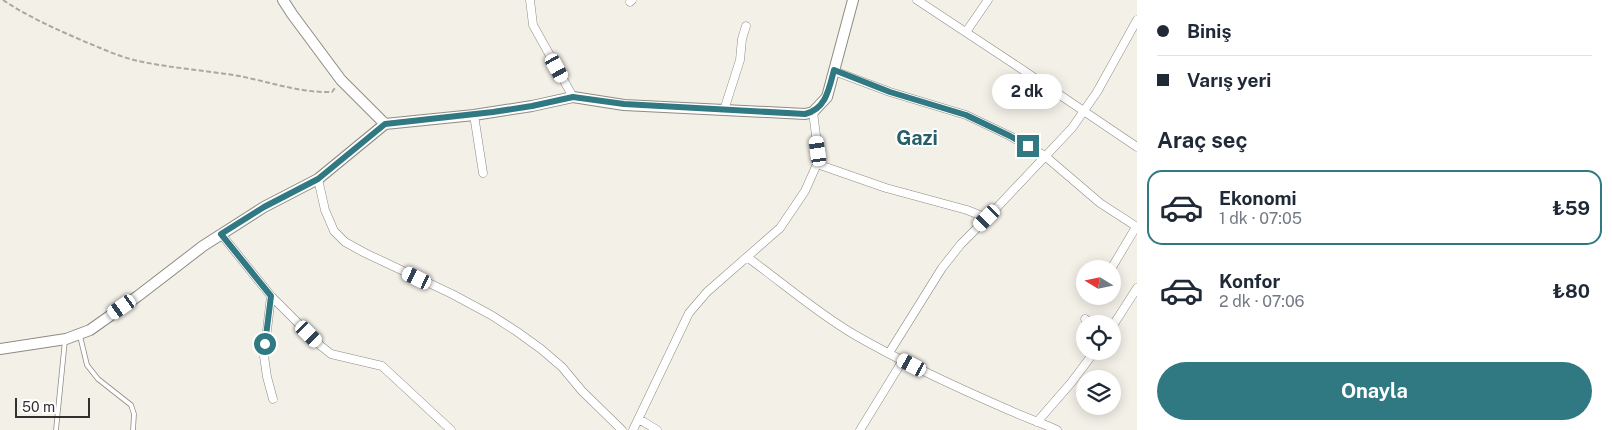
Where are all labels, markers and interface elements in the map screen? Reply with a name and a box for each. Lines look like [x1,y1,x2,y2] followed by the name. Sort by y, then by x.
[1187,20,1231,42] text: Biniş
[543,51,570,85] car
[1187,69,1271,91] text: Varış yeri
[993,74,1063,108] callout: 2 dk
[1011,82,1043,101] text: 2 dk
[896,126,938,150] district label: Gazi
[1157,127,1248,153] text: Araç seç
[808,135,827,167] car
[1017,135,1039,157] route end
[1159,185,1204,230] icon: car
[1219,187,1297,209] text: Ekonomi
[1552,197,1590,219] text: ₺59
[971,202,1002,234] car
[1219,209,1302,228] text: 1 dk · 07:05
[1076,260,1121,305] north arrow
[1076,260,1121,415] map controls
[400,265,433,291] car
[1159,268,1204,313] icon: car
[1219,270,1280,292] text: Konfor
[1553,280,1590,302] text: ₺80
[105,292,138,322] car
[1219,292,1305,311] text: 2 dk · 07:06
[1076,315,1121,360] button: locate
[293,318,324,350] car
[254,333,276,355] route start
[895,351,928,379] car
[1157,362,1592,420] button: Onayla
[1076,370,1121,415] button: layers
[15,395,90,418] scale bar
[22,399,55,415] text: 50 m

